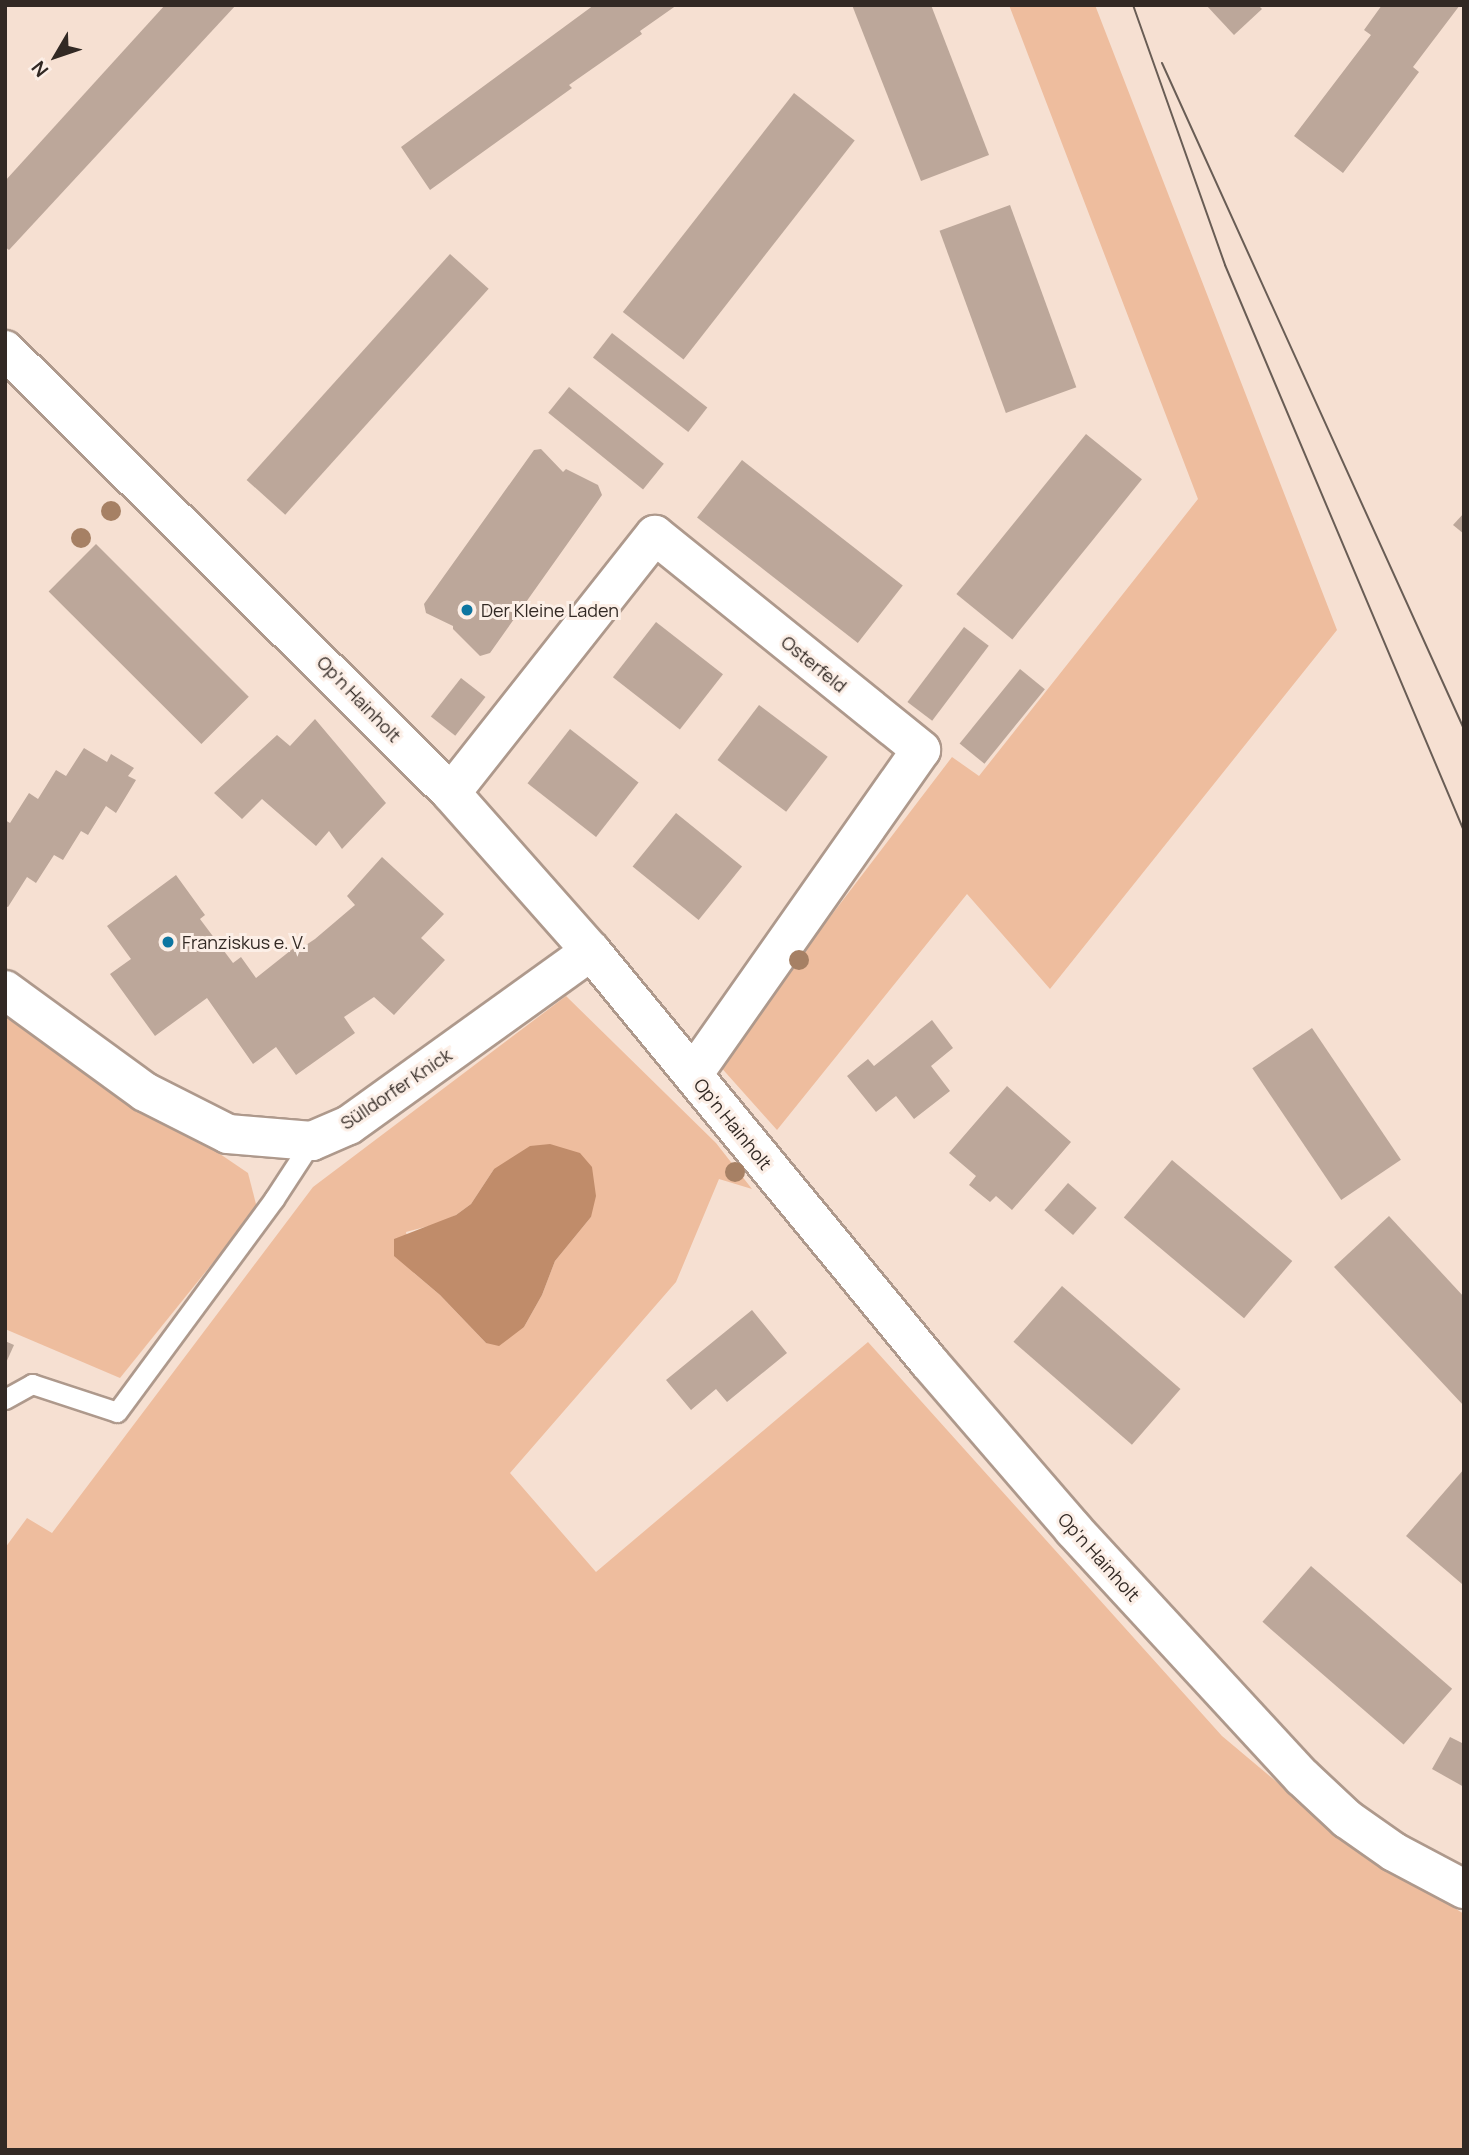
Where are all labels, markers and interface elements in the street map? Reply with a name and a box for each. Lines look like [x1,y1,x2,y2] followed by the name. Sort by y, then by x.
[21,21,91,91] north arrow
[25,56,54,83] text: N
[481,599,619,621] place label: Der Kleine Laden
[459,602,475,618] marker: Der Kleine Laden
[777,631,851,697] street label: Osterfeld
[313,651,405,747] street label: Op'n Hainholt
[182,931,306,953] place label: Franziskus e. V.
[160,934,176,950] marker: Franziskus e. V.
[336,1044,456,1134] street label: Sülldorfer Knick
[690,1074,776,1174] street label: Op'n Hainholt
[1054,1508,1144,1606] street label: Op'n Hainholt

